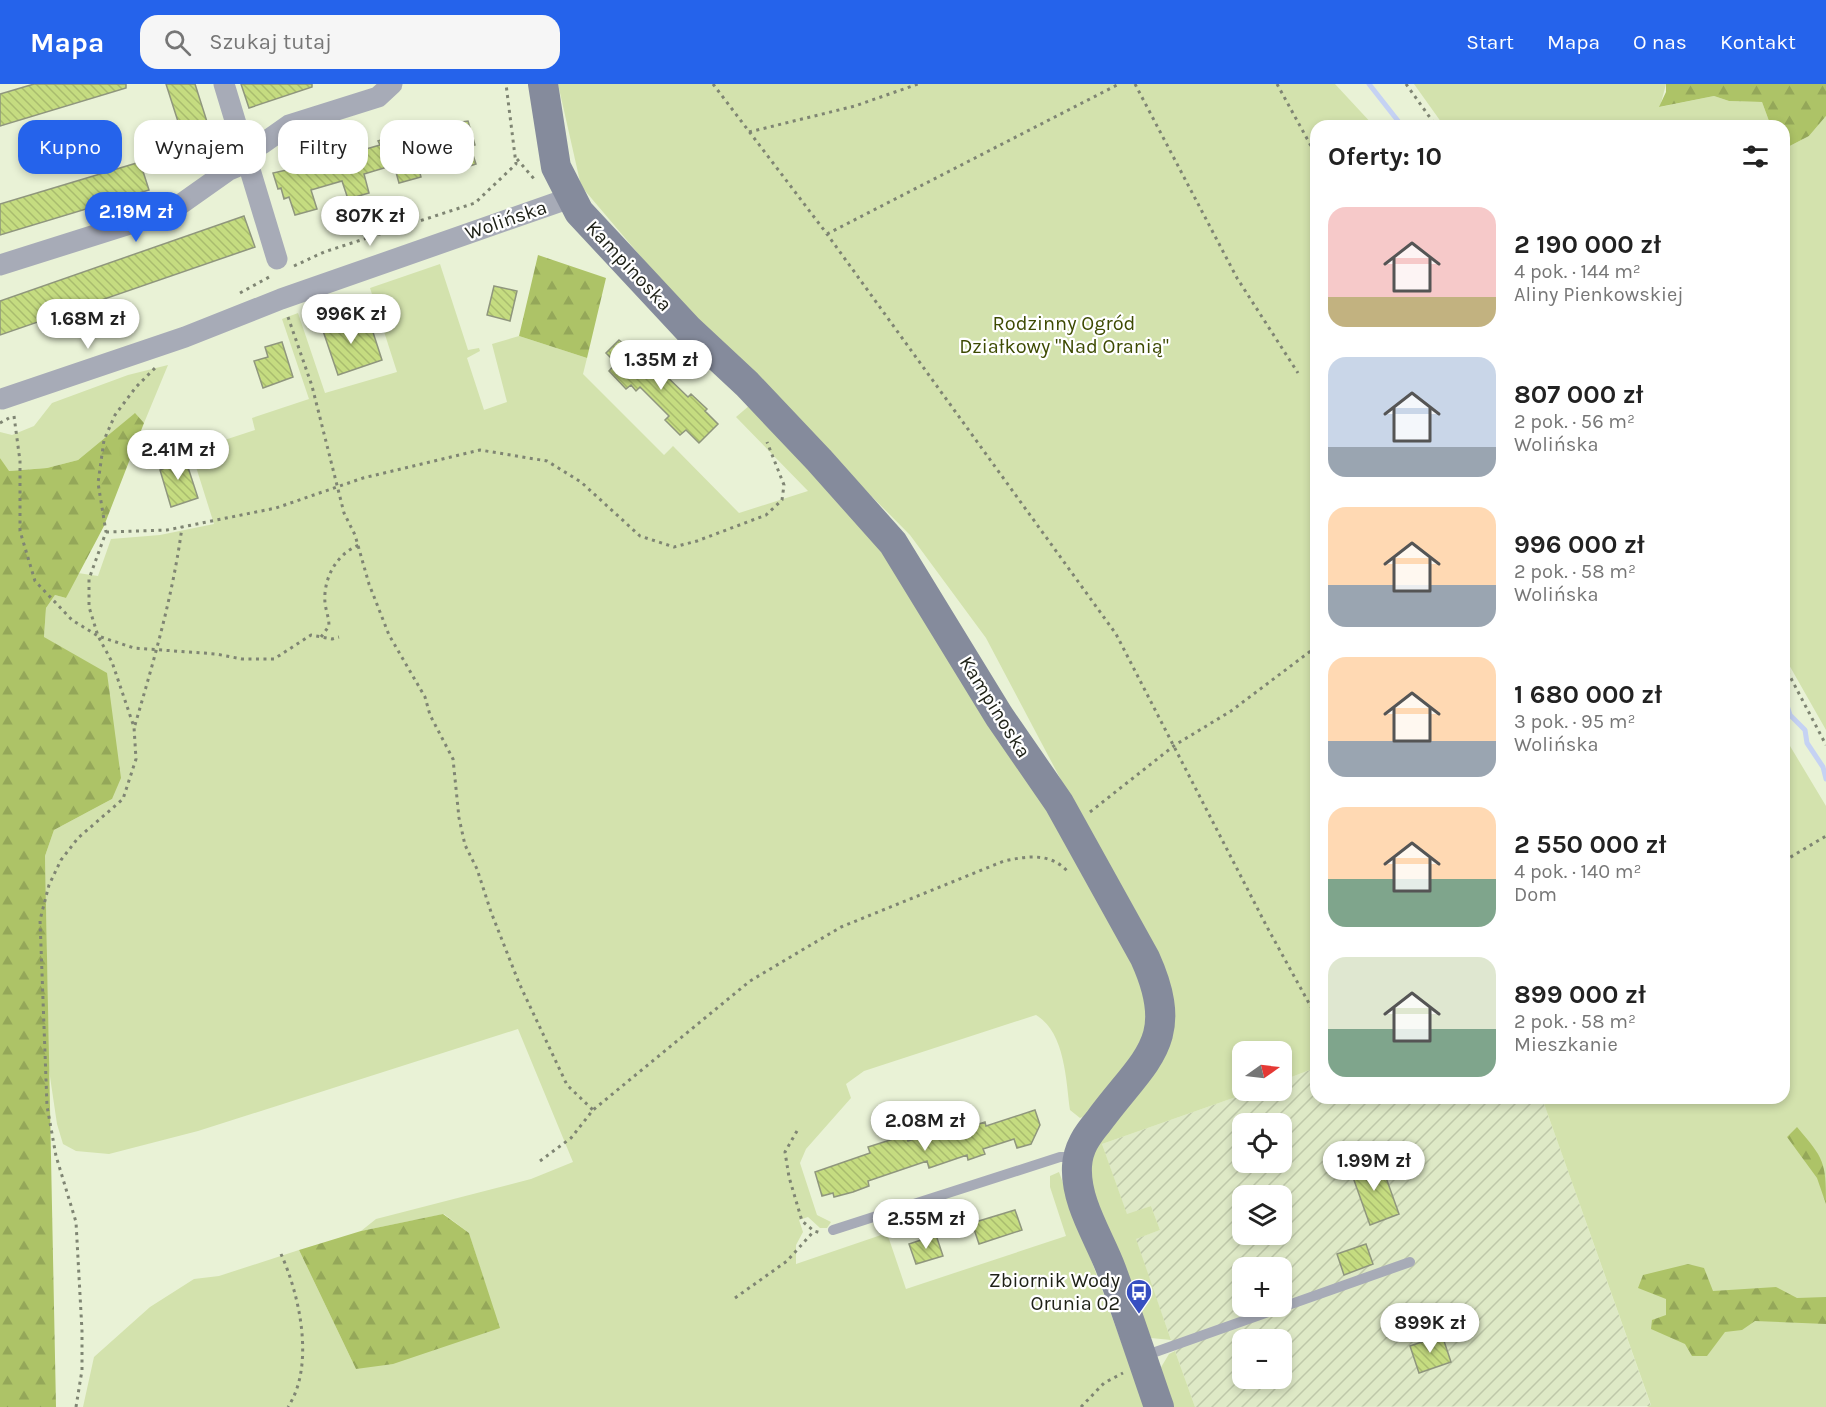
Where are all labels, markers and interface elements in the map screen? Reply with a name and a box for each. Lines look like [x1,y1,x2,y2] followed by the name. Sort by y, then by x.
[140,15,560,69] search box
[30,26,104,59] text: Mapa
[161,26,194,59] icon: search
[209,29,332,55] text: Szukaj tutaj
[1466,30,1514,54] text: Start
[1547,30,1600,54] text: Mapa
[1633,30,1687,54] text: O nas
[1720,30,1796,54] text: Kontakt
[18,120,122,174] chip: Kupno
[134,120,266,174] chip: Wynajem
[278,120,368,174] chip: Filtry
[380,120,474,174] chip: Nowe
[1739,140,1772,173] icon: filters
[1328,141,1442,172] text: Oferty: 10
[74,192,198,243] pin: 2.19M zł
[462,195,550,245] street label: Wolińska
[315,196,425,247] pin: 807K zł
[99,200,173,223] text: 2.19M zł
[335,204,405,227] text: 807K zł
[581,216,677,316] street label: Kampinoska
[1514,229,1661,260] text: 2 190 000 zł
[1376,231,1448,303] icon: home
[1514,260,1641,283] text: 4 pok. · 144 m²
[1514,283,1684,306] text: Aliny Pienkowskiej
[296,294,406,345] pin: 996K zł
[26,299,150,350] pin: 1.68M zł
[316,302,386,325] text: 996K zł
[50,307,126,330] text: 1.68M zł
[959,312,1169,358] park label: Rodzinny Ogród Działkowy "Nad Oranią"
[599,340,723,391] pin: 1.35M zł
[624,348,698,371] text: 1.35M zł
[1514,379,1643,410] text: 807 000 zł
[1376,381,1448,453] icon: home
[1514,410,1635,433] text: 2 pok. · 56 m²
[116,430,240,481] pin: 2.41M zł
[1514,433,1599,456] text: Wolińska
[141,438,215,461] text: 2.41M zł
[1514,529,1645,560] text: 996 000 zł
[1376,531,1448,603] icon: home
[1514,560,1636,583] text: 2 pok. · 58 m²
[1514,583,1599,606] text: Wolińska
[955,652,1035,762] street label: Kampinoska
[1514,679,1662,710] text: 1 680 000 zł
[1376,681,1448,753] icon: home
[1514,710,1635,733] text: 3 pok. · 95 m²
[1514,733,1599,756] text: Wolińska
[1514,829,1666,860] text: 2 550 000 zł
[1376,831,1448,903] icon: home
[1514,860,1642,883] text: 4 pok. · 140 m²
[1514,883,1557,906] text: Dom
[1514,979,1646,1010] text: 899 000 zł
[1376,981,1448,1053] icon: home
[1514,1010,1636,1033] text: 2 pok. · 58 m²
[1514,1033,1618,1056] text: Mieszkanie
[1232,1041,1292,1101] north arrow
[1232,1041,1292,1389] map controls
[863,1101,987,1152] pin: 2.08M zł
[885,1109,965,1132] text: 2.08M zł
[1232,1113,1292,1173] button: locate
[1312,1141,1436,1192] pin: 1.99M zł
[1337,1149,1411,1172] text: 1.99M zł
[1232,1185,1292,1245] button: layers
[864,1199,988,1250] pin: 2.55M zł
[887,1207,965,1230] text: 2.55M zł
[1232,1257,1292,1317] button: +
[989,1269,1120,1315] place label: Zbiornik Wody Orunia 02
[1124,1277,1154,1315] bus stop icon: Zbiornik Wody Orunia 02
[1375,1303,1485,1354] pin: 899K zł
[1394,1311,1466,1334] text: 899K zł
[1232,1329,1292,1389] button: −

